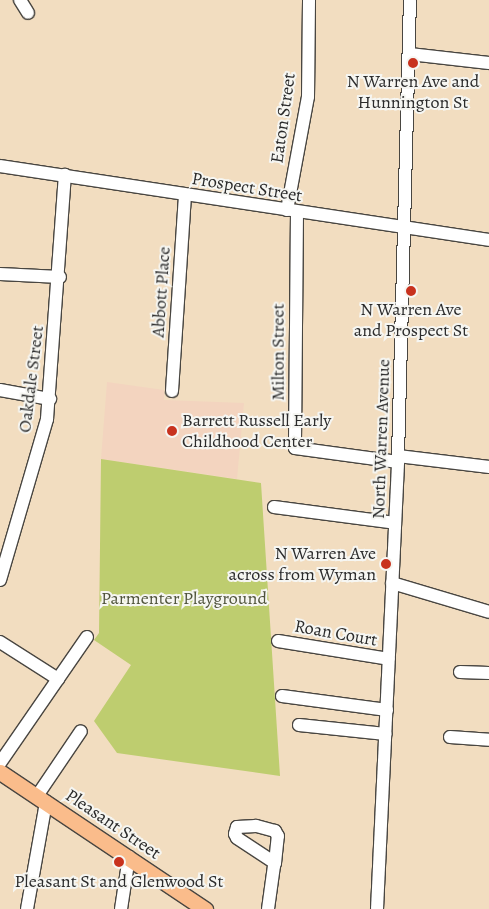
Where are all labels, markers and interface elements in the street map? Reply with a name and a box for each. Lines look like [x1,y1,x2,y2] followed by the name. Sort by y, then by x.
[407,57,419,69] marker: N Warren Ave and Hunnington St
[266,71,300,165] street label: Eaton Street
[347,71,479,114] place label: N Warren Ave and Hunnington St
[190,168,304,206] street label: Prospect Street
[147,246,175,338] street label: Abbott Place
[405,285,417,297] marker: N Warren Ave and Prospect St
[354,299,468,342] place label: N Warren Ave and Prospect St
[267,303,289,401] street label: Milton Street
[14,324,48,434] street label: Oakdale Street
[367,359,395,519] street label: North Warren Avenue
[182,410,331,452] place label: Barrett Russell Early Childhood Center
[166,425,178,437] marker: Barrett Russell Early Childhood Center
[229,543,376,586] place label: N Warren Ave across from Wyman
[380,558,392,570] marker: N Warren Ave across from Wyman
[101,587,267,609] park label: Parmenter Playground
[293,615,379,651] street label: Roan Court
[61,784,165,864] street label: Pleasant Street
[113,856,125,868] marker: Pleasant St and Glenwood St
[14,870,224,892] place label: Pleasant St and Glenwood St

